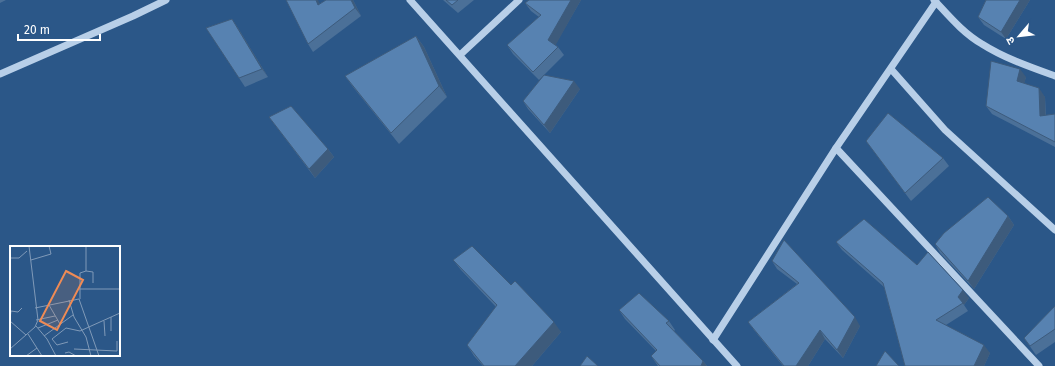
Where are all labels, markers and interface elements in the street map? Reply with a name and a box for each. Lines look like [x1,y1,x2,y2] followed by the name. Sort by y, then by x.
[18,16,100,42] scale bar
[999,16,1039,56] north arrow
[24,23,50,37] text: 20 m
[1003,34,1018,46] text: उ
[10,246,120,356] inset map

